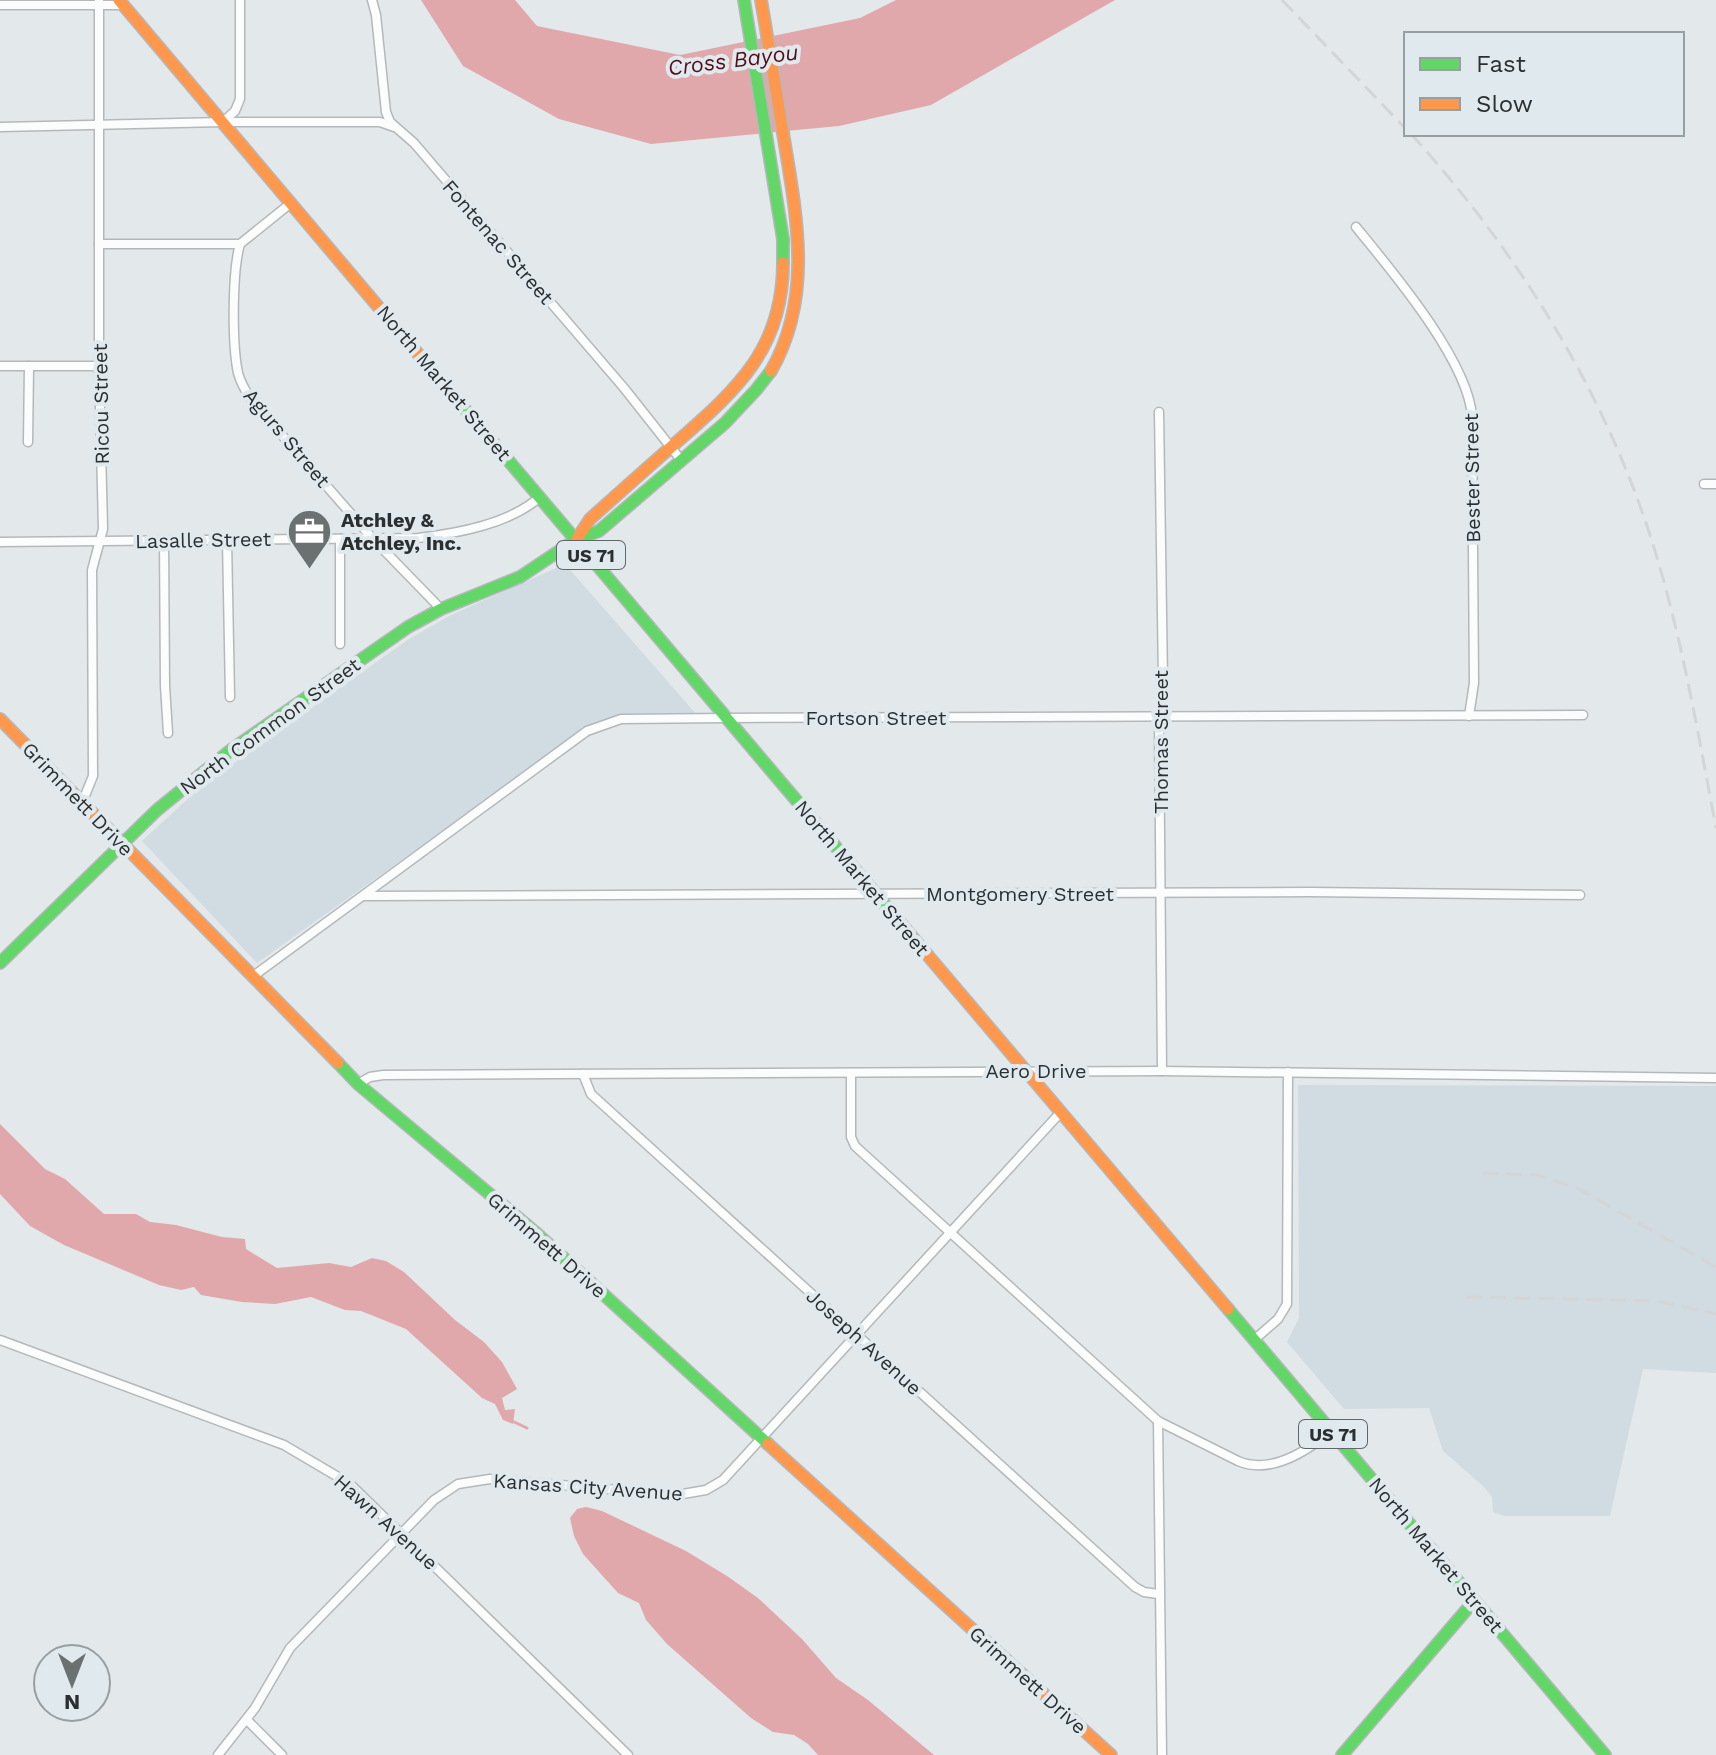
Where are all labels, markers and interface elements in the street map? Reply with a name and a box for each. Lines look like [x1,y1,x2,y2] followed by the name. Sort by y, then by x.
[1404,32,1684,136] legend
[666,40,800,80] water label: Cross Bayou
[1476,50,1526,78] text: Fast
[1476,90,1533,118] text: Slow
[437,175,559,310] street label: Fontenac Street
[372,300,516,466] street label: North Market Street
[88,343,114,465] street label: Ricou Street
[239,384,336,493] street label: Agurs Street
[1459,412,1485,543] street label: Bester Street
[286,508,334,571] office icon: Atchley & Atchley, Inc.
[341,508,462,555] place label: Atchley & Atchley, Inc.
[135,527,272,553] street label: Lasalle Street
[557,541,625,569] road number: US 71
[175,652,365,799] street label: North Common Street
[1149,669,1173,814] street label: Thomas Street
[806,706,947,730] street label: Fortson Street
[17,737,139,861] street label: Grimmett Drive
[790,795,934,961] street label: North Market Street
[926,882,1115,906] street label: Montgomery Street
[986,1059,1086,1083] street label: Aero Drive
[483,1187,611,1303] street label: Grimmett Drive
[801,1284,927,1400] street label: Joseph Avenue
[1299,1420,1367,1448] road number: US 71
[493,1468,683,1506] street label: Kansas City Avenue
[329,1469,443,1575] street label: Hawn Avenue
[1364,1472,1508,1638] street label: North Market Street
[964,1621,1092,1739] street label: Grimmett Drive
[32,1643,112,1723] north arrow
[64,1690,80,1715] text: N

